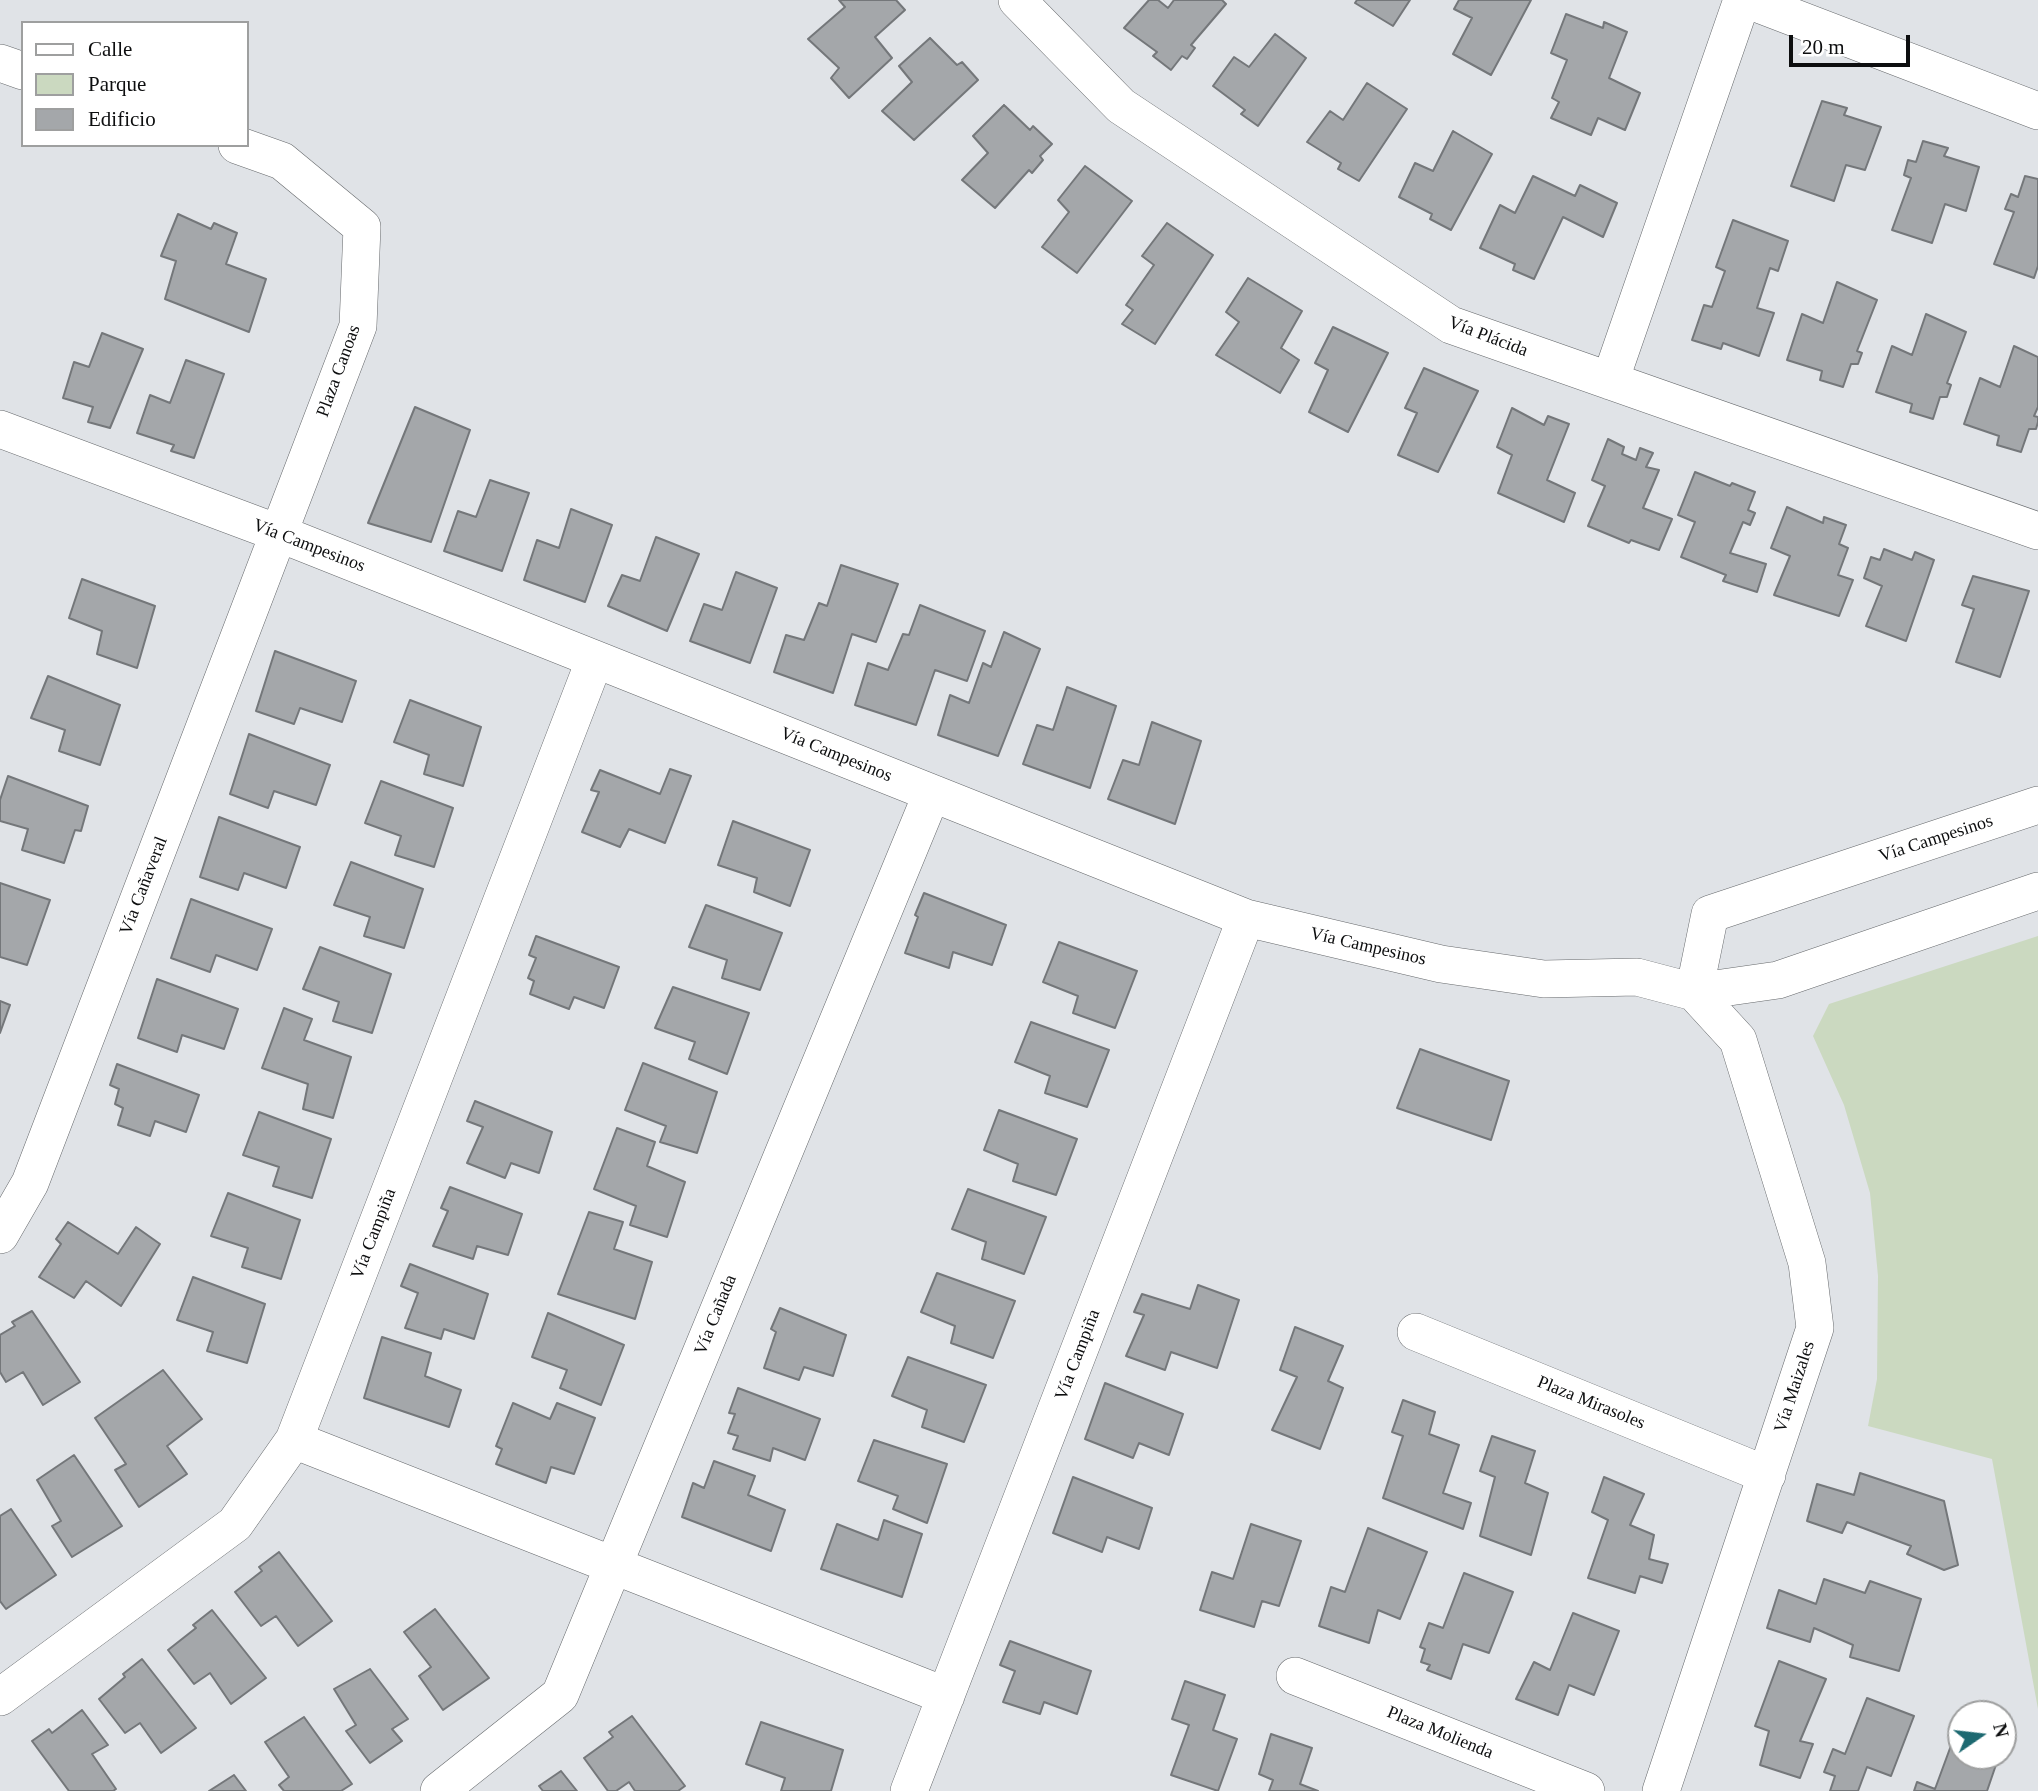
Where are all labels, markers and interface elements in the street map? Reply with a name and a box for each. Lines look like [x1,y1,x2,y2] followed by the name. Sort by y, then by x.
[21,21,248,147] legend
[1793,21,1914,65] scale bar
[1802,35,1845,59] text: 20 m
[88,37,132,61] text: Calle
[88,72,146,96] text: Parque
[88,107,156,131] text: Edificio
[1445,312,1531,362] street label: Vía Plácida
[312,322,366,420] street label: Plaza Canoas
[250,515,368,577] street label: Vía Campesinos
[777,723,895,787] street label: Vía Campesinos
[1876,810,1996,868] street label: Vía Campesinos
[115,834,173,938] street label: Vía Cañaveral
[1308,923,1428,971] street label: Vía Campesinos
[347,1186,401,1282] street label: Vía Campiña
[690,1272,742,1358] street label: Vía Cañada
[1051,1307,1105,1403] street label: Vía Campiña
[1770,1338,1820,1436] street label: Vía Maizales
[1534,1372,1648,1434] street label: Plaza Mirasoles
[1947,1700,2017,1770] north arrow
[1384,1702,1496,1764] street label: Plaza Molienda
[1989,1721,2013,1739] text: N

